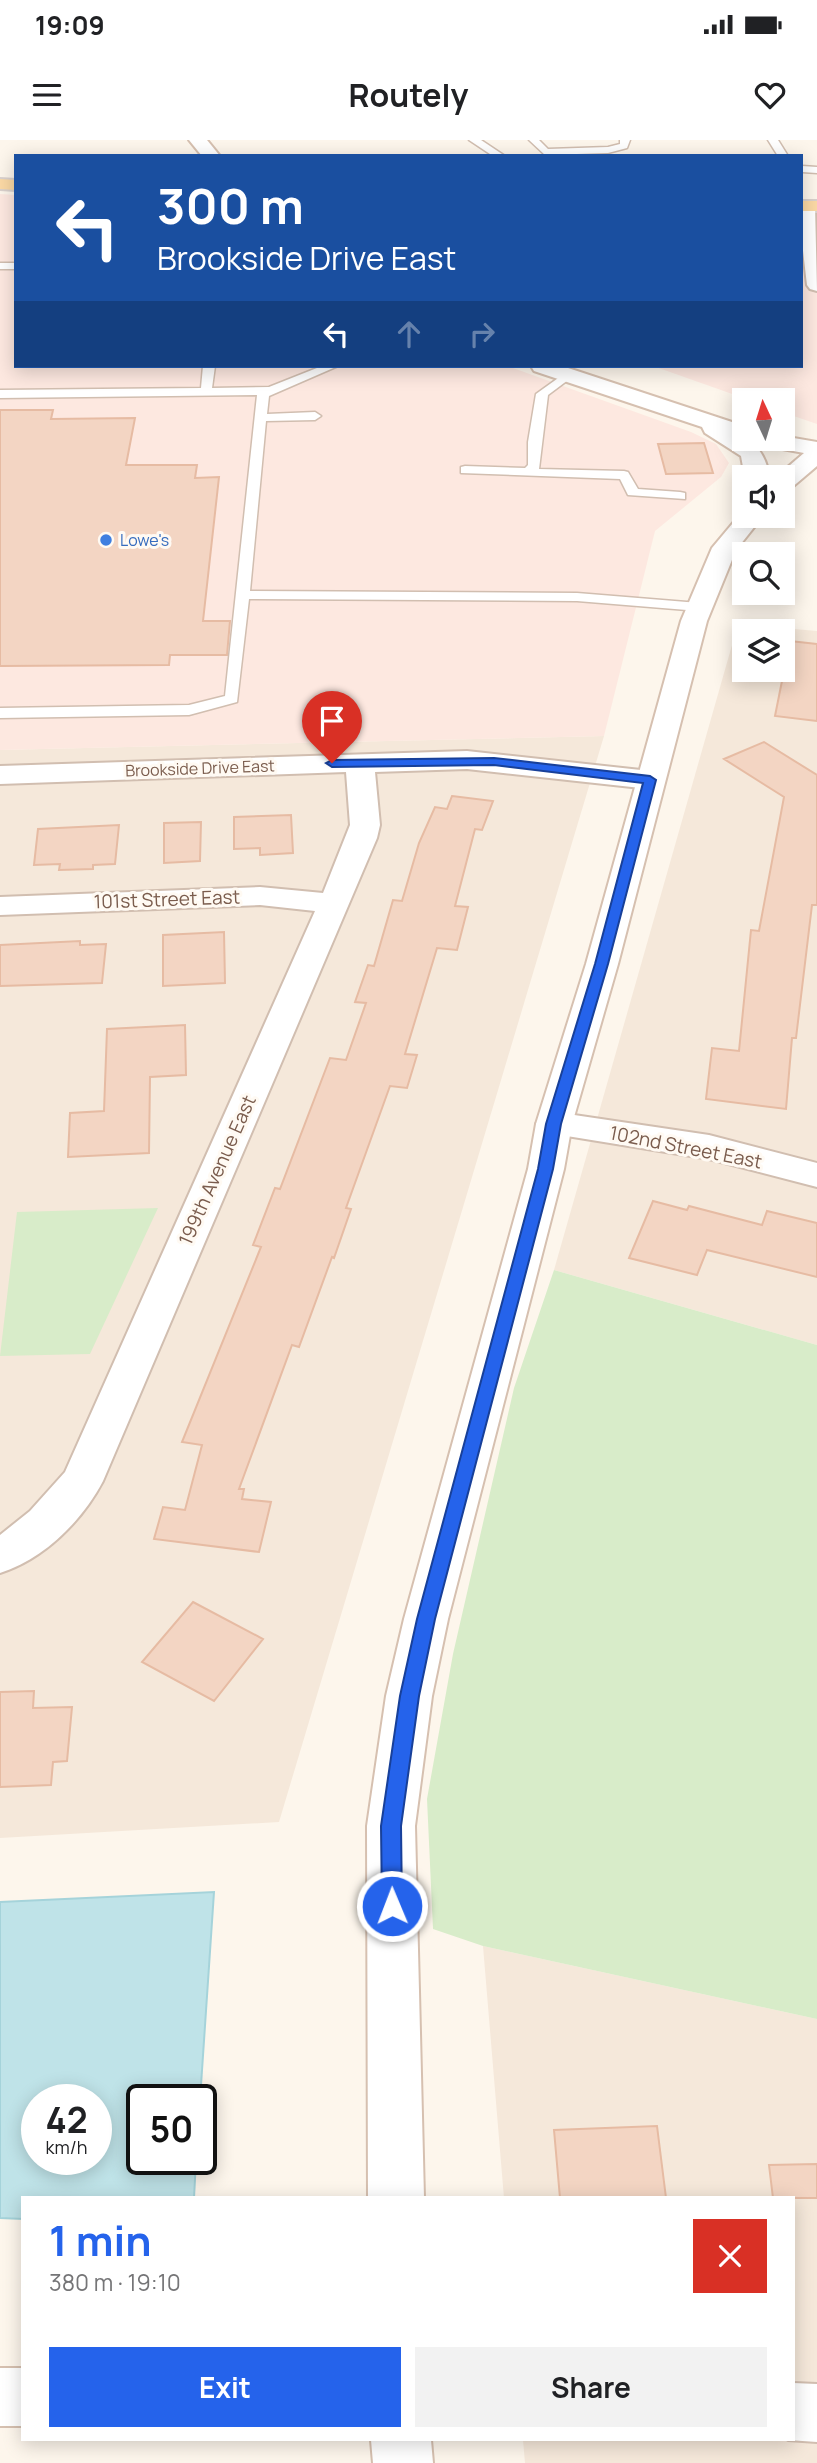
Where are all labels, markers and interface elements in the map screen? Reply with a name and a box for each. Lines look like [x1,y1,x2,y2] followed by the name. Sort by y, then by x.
[35,7,105,43] text: 19:09
[348,73,469,117] text: Routely
[28,76,66,114] icon: menu
[751,76,789,114] icon: heart
[157,172,304,239] text: 300 m
[42,182,133,273] icon: left
[157,236,456,280] text: Brookside Drive East
[317,315,355,353] icon: left
[390,315,428,353] icon: ahead
[463,315,501,353] icon: right
[732,388,794,452] north arrow
[732,388,795,682] map controls
[732,465,795,528] button: sound
[120,529,169,551] place label: Lowe's
[98,532,114,548] marker: Lowe's
[732,542,795,605] button: search
[732,619,795,682] button: layers
[302,691,362,763] pin
[313,702,351,740] icon: arrive
[125,754,275,782] street label: Brookside Drive East
[93,883,241,915] street label: 101st Street East
[172,1091,262,1249] street label: 199th Avenue East
[608,1119,764,1175] street label: 102nd Street East
[355,1869,429,1943] position arrow
[126,2084,217,2175] speed limit sign: 50
[45,2096,88,2144] text: 42
[46,2135,87,2159] text: km/h
[49,2211,152,2269] text: 1 min
[693,2219,767,2293] button: close
[49,2266,181,2298] text: 380 m · 19:10
[49,2347,401,2427] button: Exit
[415,2347,767,2427] button: Share

